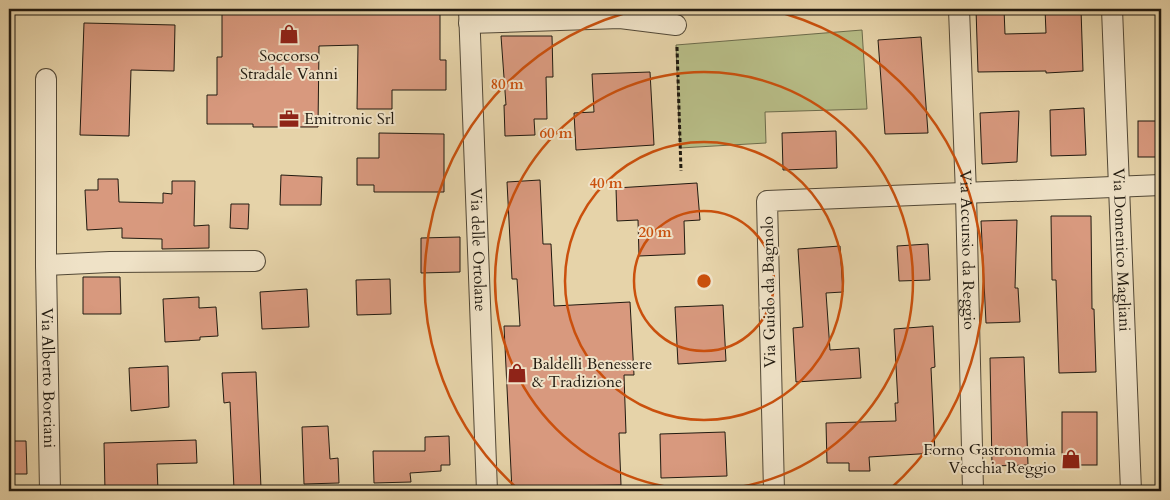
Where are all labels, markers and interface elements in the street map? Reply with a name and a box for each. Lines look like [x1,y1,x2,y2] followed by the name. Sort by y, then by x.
[278,23,300,45] shop icon: Soccorso Stradale Vanni
[240,45,339,85] place label: Soccorso Stradale Vanni
[490,74,524,94] text: 80 m
[278,108,300,130] office icon: Emitronic Srl
[304,108,395,130] place label: Emitronic Srl
[539,123,573,143] text: 60 m
[1107,168,1136,333] street label: Via Domenico Magliani
[954,169,980,330] street label: Via Accursio da Reggio
[589,173,623,193] text: 40 m
[465,188,491,312] street label: Via delle Ortolane
[757,216,781,368] street label: Via Guido da Bagnolo
[638,222,672,242] text: 20 m
[695,272,713,290] centre of rings
[36,308,60,449] street label: Via Alberto Borciani
[532,353,652,393] place label: Baldelli Benessere & Tradizione
[506,362,528,384] shop icon: Baldelli Benessere & Tradizione
[923,439,1056,479] place label: Forno Gastronomia Vecchia Reggio
[1060,448,1082,470] shop icon: Forno Gastronomia Vecchia Reggio

